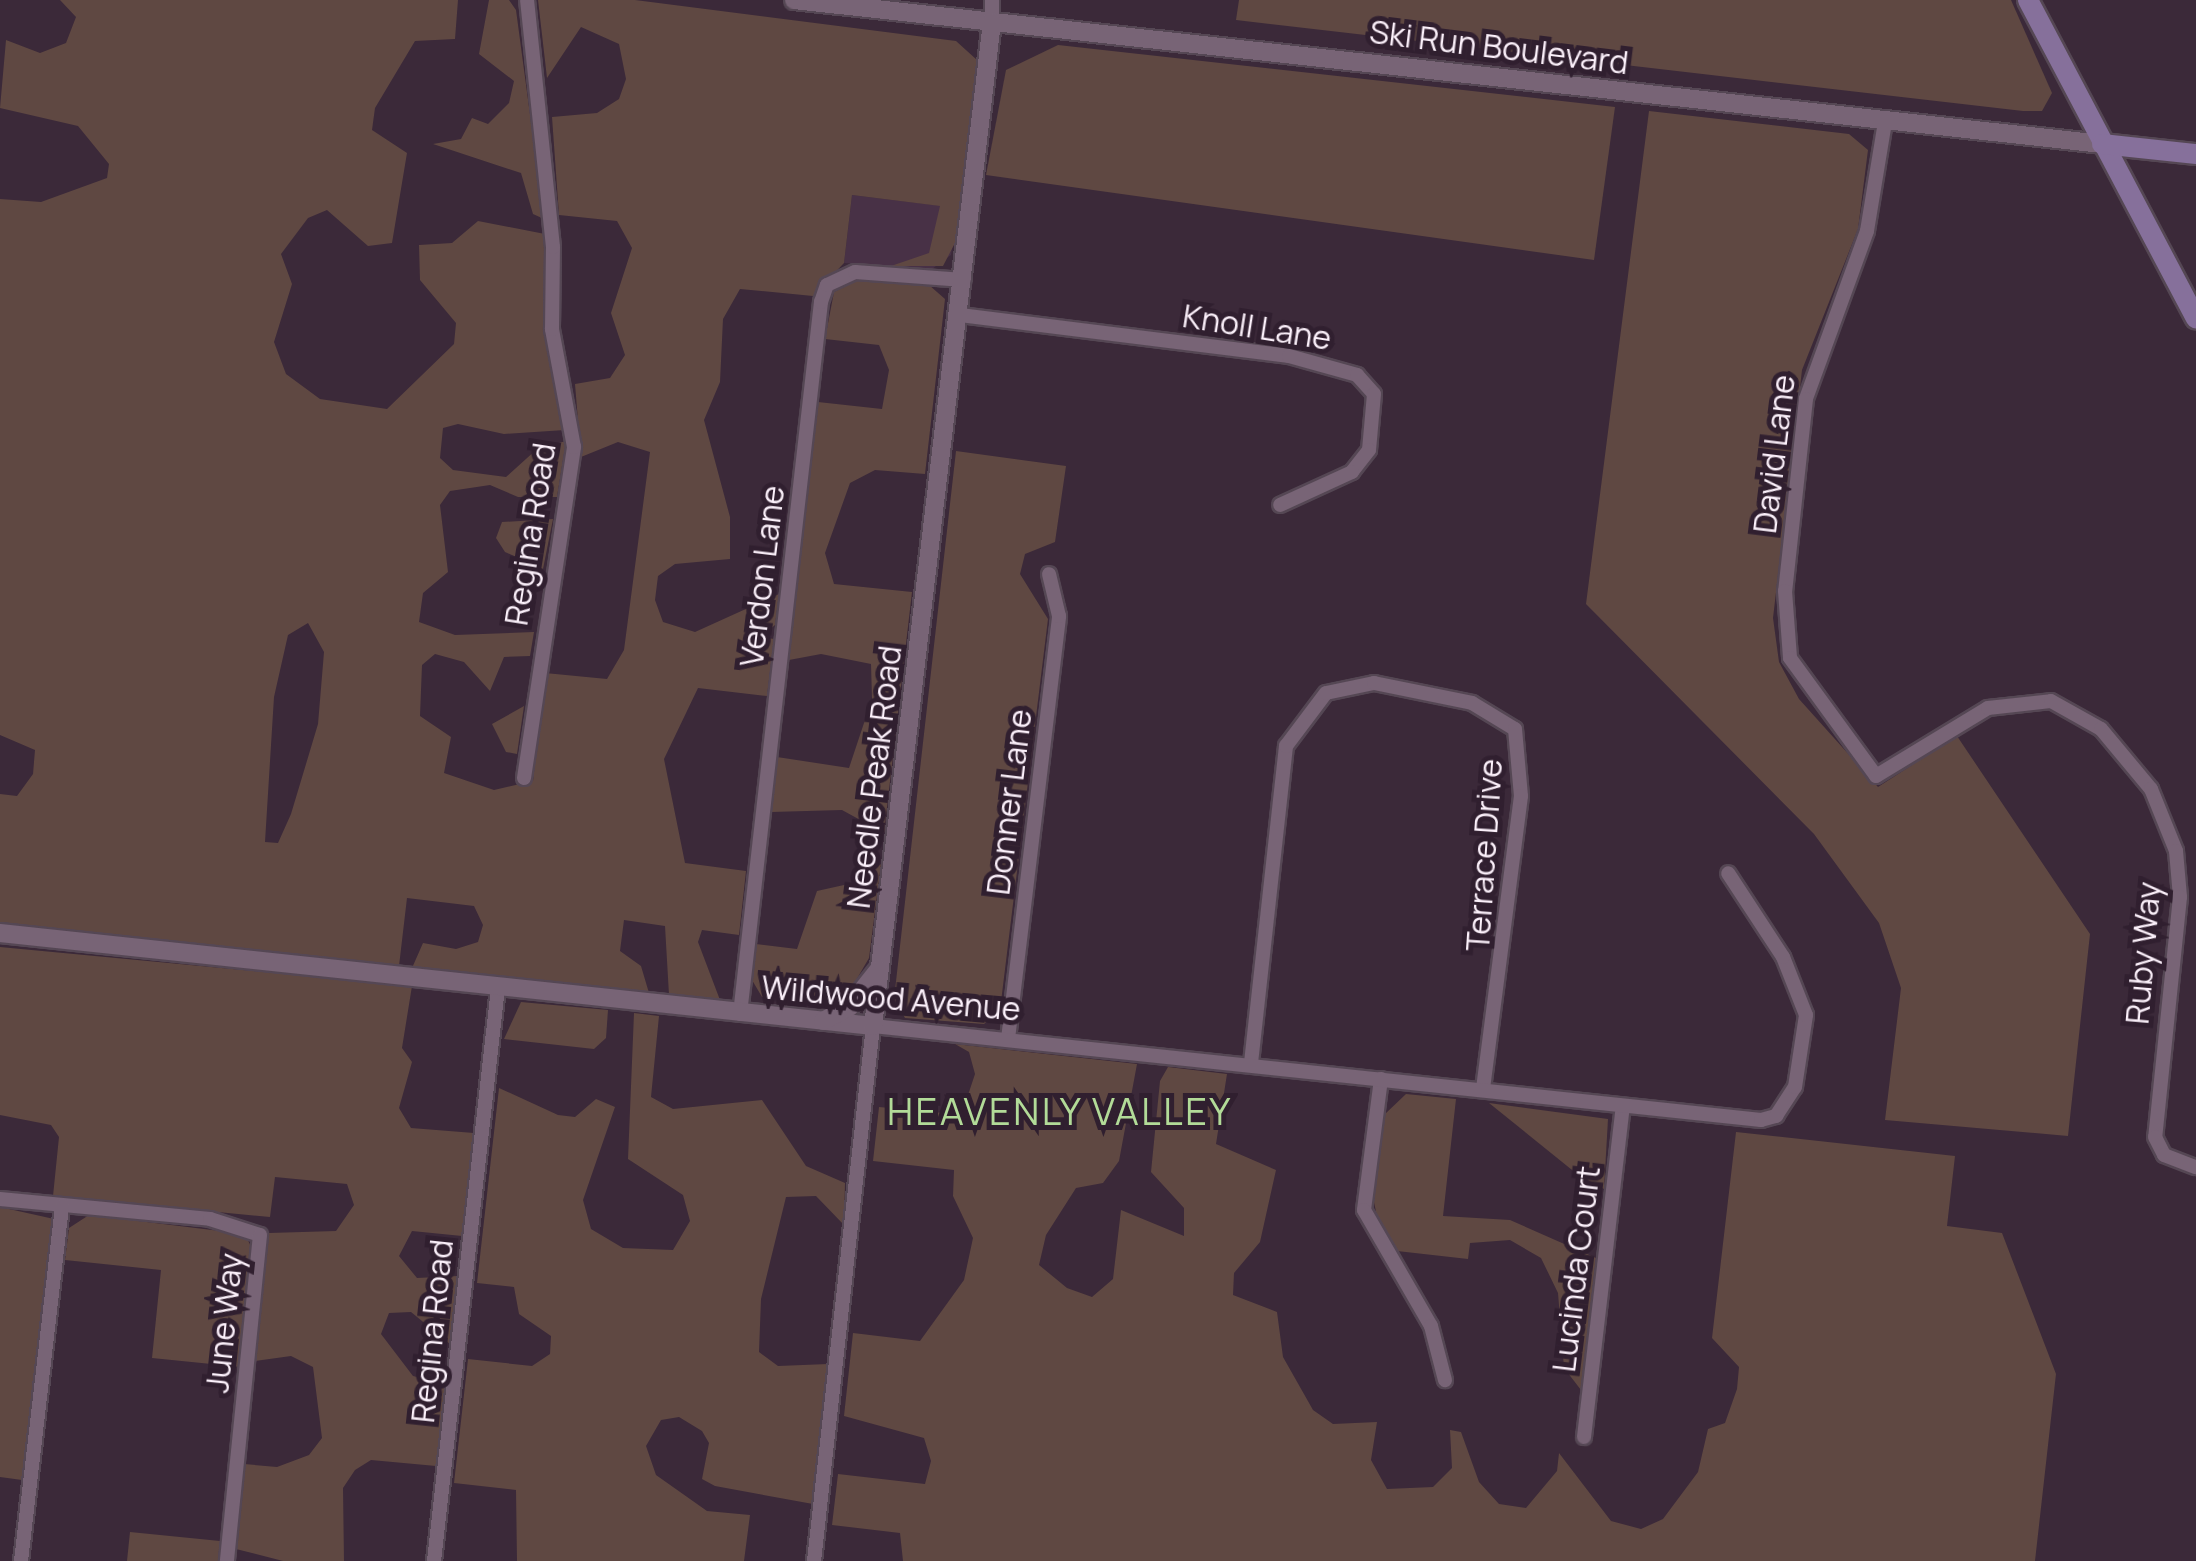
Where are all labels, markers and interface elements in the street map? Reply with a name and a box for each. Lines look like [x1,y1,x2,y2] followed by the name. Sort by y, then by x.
[1367,12,1631,82] street label: Ski Run Boulevard
[1180,296,1334,358] street label: Knoll Lane
[1745,373,1803,535] street label: David Lane
[497,440,563,628] street label: Regina Road
[732,483,792,669] street label: Verdon Lane
[839,643,909,911] street label: Needle Peak Road
[979,707,1039,897] street label: Donner Lane
[1458,758,1510,952] street label: Terrace Drive
[2118,880,2168,1026] street label: Ruby Way
[760,968,1022,1028] street label: Wildwood Avenue
[886,1088,1234,1134] district label: HEAVENLY VALLEY
[1544,1164,1608,1374] street label: Lucinda Court
[403,1237,461,1425] street label: Regina Road
[198,1251,250,1395] street label: June Way

